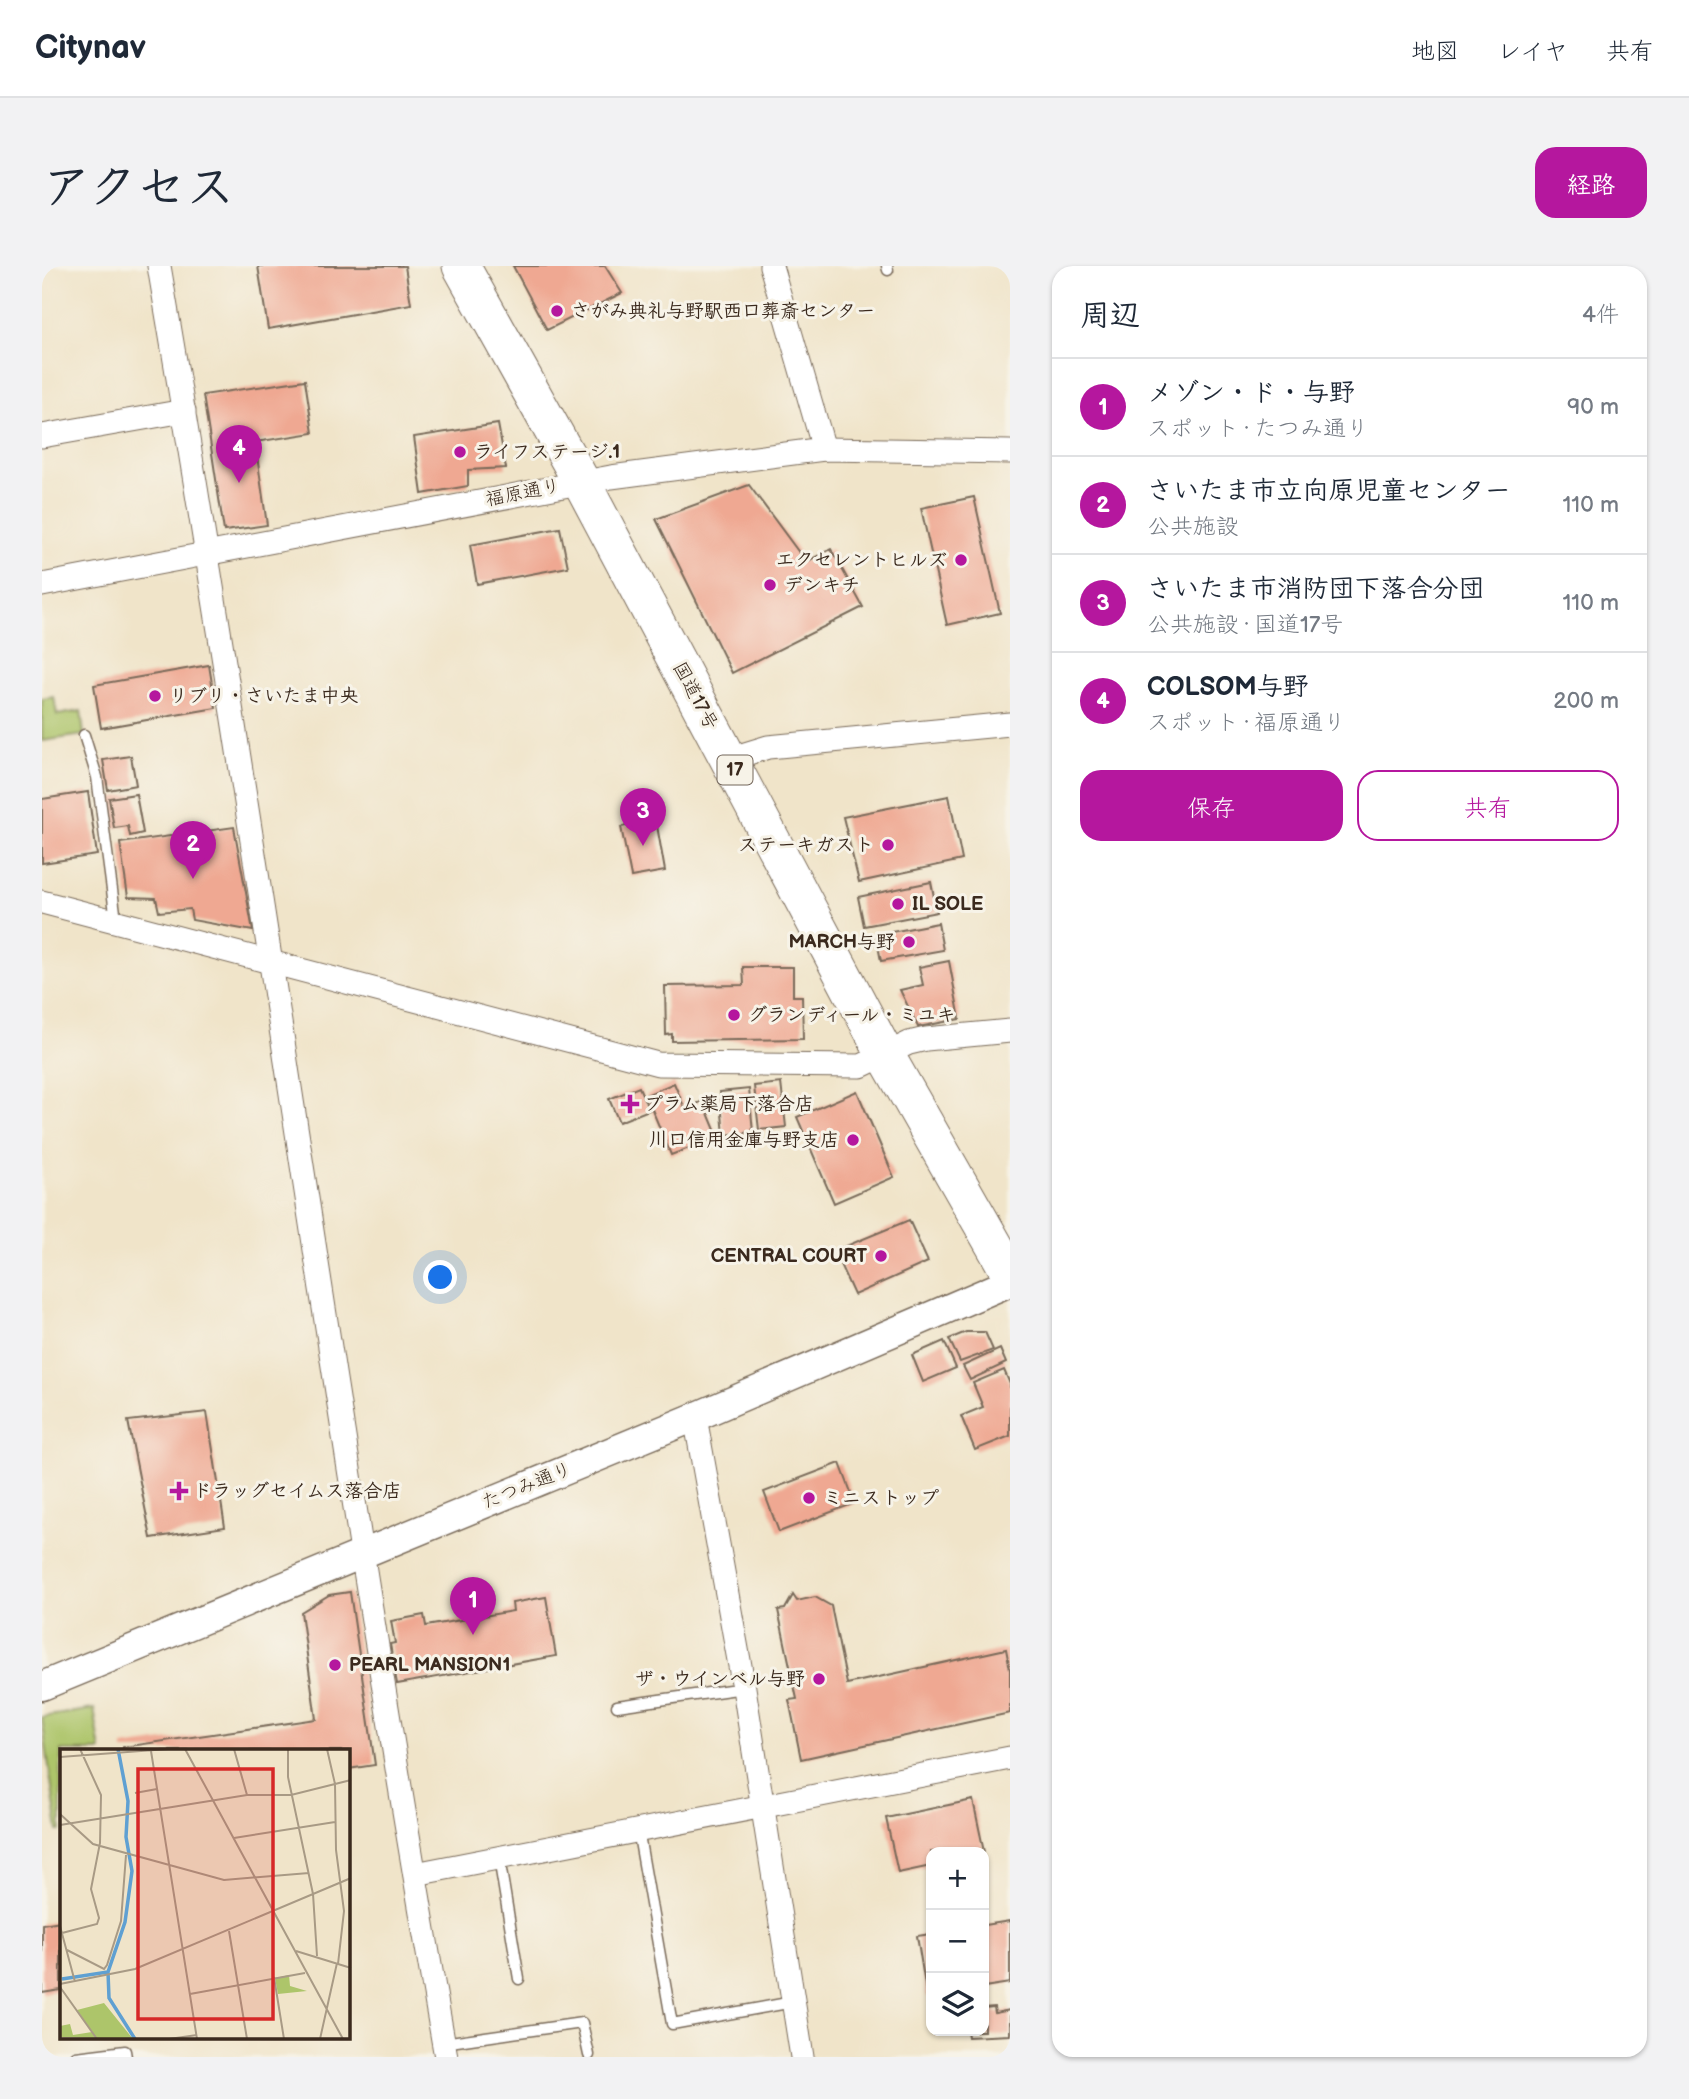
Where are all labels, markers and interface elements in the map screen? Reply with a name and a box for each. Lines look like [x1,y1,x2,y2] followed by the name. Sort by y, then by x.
[35,28,146,68] text: Citynav
[1411,37,1459,66] text: 地図
[1497,37,1568,66] text: レイヤ
[1606,37,1654,66] text: 共有
[1535,147,1647,218] button: 経路
[42,159,235,218] text: アクセス
[1080,298,1140,334] text: 周辺
[571,300,875,323] place label: さがみ典礼与野駅西口葬斎センター
[1582,301,1619,329] text: 4件
[549,303,565,319] marker: さがみ典礼与野駅西口葬斎センター
[1147,378,1355,409] text: メゾン・ド・与野
[1098,393,1108,421] text: 1
[1567,393,1619,421] text: 90 m
[1147,415,1369,443] text: スポット · たつみ通り
[216,425,262,483] pin: 4
[474,441,620,464] place label: ライフステージ.1
[452,444,468,460] marker: ライフステージ.1
[483,474,563,512] street label: 福原通り
[1147,476,1510,507] text: さいたま市立向原児童センター
[1096,491,1110,519] text: 2
[1562,491,1619,519] text: 110 m
[1147,513,1239,541] text: 公共施設
[776,549,947,572] place label: エクセレントヒルズ
[953,552,969,568] marker: エクセレントヒルズ
[784,574,860,597] place label: デンキチ
[1147,574,1484,605] text: さいたま市消防団下落合分団
[762,577,778,593] marker: デンキチ
[1096,589,1110,617] text: 3
[1562,589,1619,617] text: 110 m
[1147,611,1343,639] text: 公共施設 · 国道17号
[668,658,722,734] street label: 国道17号
[1147,672,1309,703] text: COLSOM与野
[169,685,359,708] place label: リブリ・さいたま中央
[1096,687,1110,715] text: 4
[1553,687,1619,715] text: 200 m
[147,688,163,704] marker: リブリ・さいたま中央
[1147,709,1346,737] text: スポット · 福原通り
[718,756,752,784] road number: 17
[1080,770,1343,841] button: 保存
[1357,770,1619,841] button: 共有
[620,788,666,846] pin: 3
[170,821,216,879] pin: 2
[738,834,874,857] place label: ステーキガスト
[880,837,896,853] marker: ステーキガスト
[912,893,983,916] place label: IL SOLE
[890,896,906,912] marker: IL SOLE
[788,931,895,954] place label: MARCH与野
[901,934,917,950] marker: MARCH与野
[748,1004,955,1027] place label: グランディール・ミユキ
[726,1007,742,1023] marker: グランディール・ミユキ
[644,1093,814,1116] place label: プラム薬局下落合店
[622,1096,638,1112] marker: プラム薬局下落合店
[649,1129,839,1152] place label: 川口信用金庫与野支店
[845,1132,861,1148] marker: 川口信用金庫与野支店
[711,1245,867,1268] place label: CENTRAL COURT
[873,1248,889,1264] marker: CENTRAL COURT
[423,1260,457,1294] your location
[479,1458,575,1514] street label: たつみ通り
[193,1480,401,1503] place label: ドラッグセイムス落合店
[171,1483,187,1499] marker: ドラッグセイムス落合店
[823,1487,939,1510] place label: ミニストップ
[801,1490,817,1506] marker: ミニストップ
[450,1577,496,1635] pin: 1
[349,1654,510,1677] place label: PEARL MANSION1
[327,1657,343,1673] marker: PEARL MANSION1
[634,1668,805,1691] place label: ザ・ウインベル与野
[811,1671,827,1687] marker: ザ・ウインベル与野
[60,1749,350,2039] inset map
[926,1847,989,2036] map controls
[926,1847,989,1910] button: +
[926,1910,989,1973] button: −
[926,1973,989,2036] button: layers

